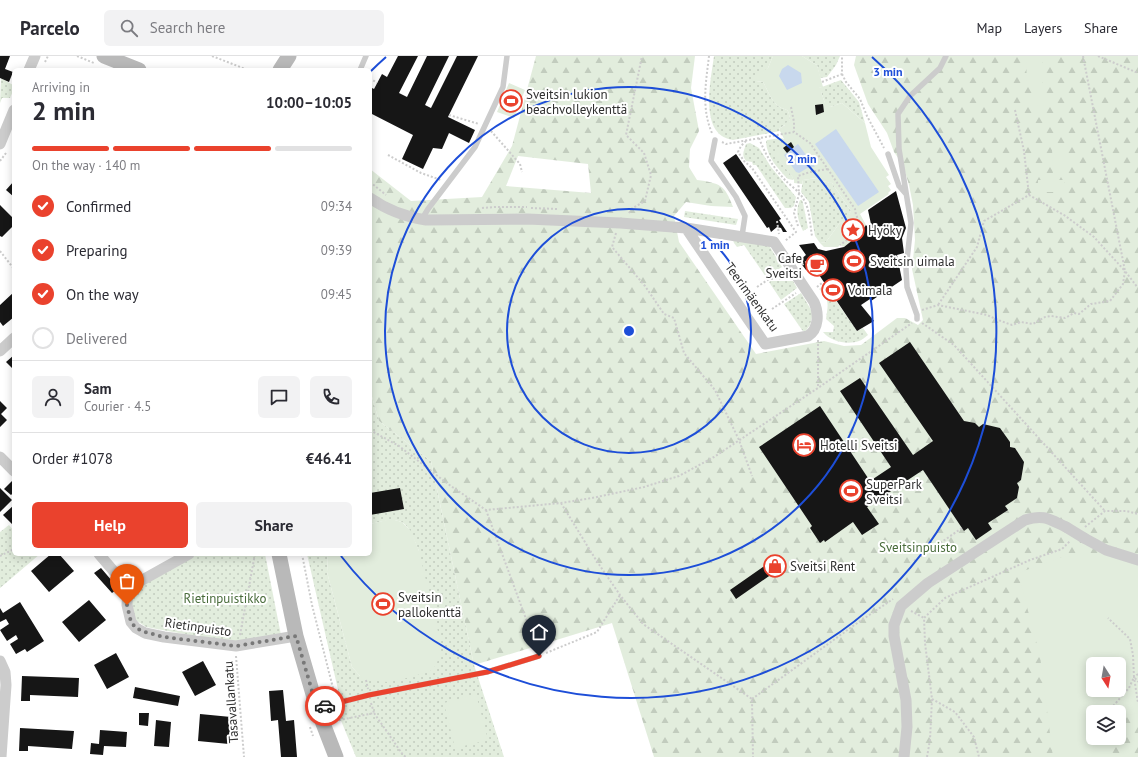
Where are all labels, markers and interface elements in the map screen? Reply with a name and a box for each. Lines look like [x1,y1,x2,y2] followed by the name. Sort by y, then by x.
[104,10,384,46] search box
[20,16,80,40] text: Parcelo
[118,17,140,39] icon: search
[150,18,225,37] text: Search here
[976,19,1002,37] text: Map
[1024,19,1062,37] text: Layers
[1084,19,1118,37] text: Share
[873,64,903,79] text: 3 min
[32,79,90,96] text: Arriving in
[526,86,627,118] place label: Sveitsin lukion beachvolleykenttä
[498,88,524,114] sports icon: Sveitsin lukion beachvolleykenttä
[266,93,352,112] text: 10:00–10:05
[32,94,95,127] text: 2 min
[787,151,817,166] text: 2 min
[32,157,140,174] text: On the way · 140 m
[32,195,54,217] icon: check
[66,197,131,216] text: Confirmed
[321,198,352,215] text: 09:34
[840,217,866,243] place icon: Hyöky
[868,222,902,239] place label: Hyöky
[700,237,730,252] text: 1 min
[32,239,54,261] icon: check
[66,241,128,260] text: Preparing
[321,242,352,259] text: 09:39
[841,248,867,274] sports icon: Sveitsin uimala
[766,250,802,282] place label: Cafe Sveitsi
[804,252,830,278] cafe icon: Cafe Sveitsi
[870,253,955,270] place label: Sveitsin uimala
[721,259,783,335] street label: Teerimäenkatu
[820,277,846,303] sports icon: Voimala
[847,282,892,299] place label: Voimala
[32,283,54,305] icon: check
[66,285,139,304] text: On the way
[321,286,352,303] text: 09:45
[622,324,636,338] centre of rings
[66,329,127,348] text: Delivered
[32,376,74,418] button: person
[258,376,300,418] button: chat
[310,376,352,418] button: phone
[84,379,111,398] text: Sam
[84,398,151,415] text: Courier · 4.5
[791,432,817,458] hotel icon: Hotelli Sveitsi
[820,437,898,454] place label: Hotelli Sveitsi
[32,449,113,468] text: Order #1078
[306,449,352,468] text: €46.41
[866,476,923,508] place label: SuperPark Sveitsi
[838,478,864,504] sports icon: SuperPark Sveitsi
[32,502,188,548] button: Help
[196,502,352,548] button: Share
[879,539,957,556] park label: Sveitsinpuisto
[762,553,788,579] shop icon: Sveitsi Rent
[790,558,856,575] place label: Sveitsi Rent
[110,564,144,605] pin
[116,570,138,592] icon: bag
[398,589,461,621] place label: Sveitsin pallokenttä
[184,590,267,607] park label: Rietinpuistikko
[370,591,396,617] sports icon: Sveitsin pallokenttä
[164,614,232,640] street label: Rietinpuisto
[522,615,556,656] pin
[528,621,550,643] icon: home
[1086,657,1126,697] north arrow
[1086,657,1126,745] map controls
[220,660,242,744] street label: Tasavallankatu
[305,686,345,726] courier
[314,695,336,717] icon: car
[1086,705,1126,745] button: layers

